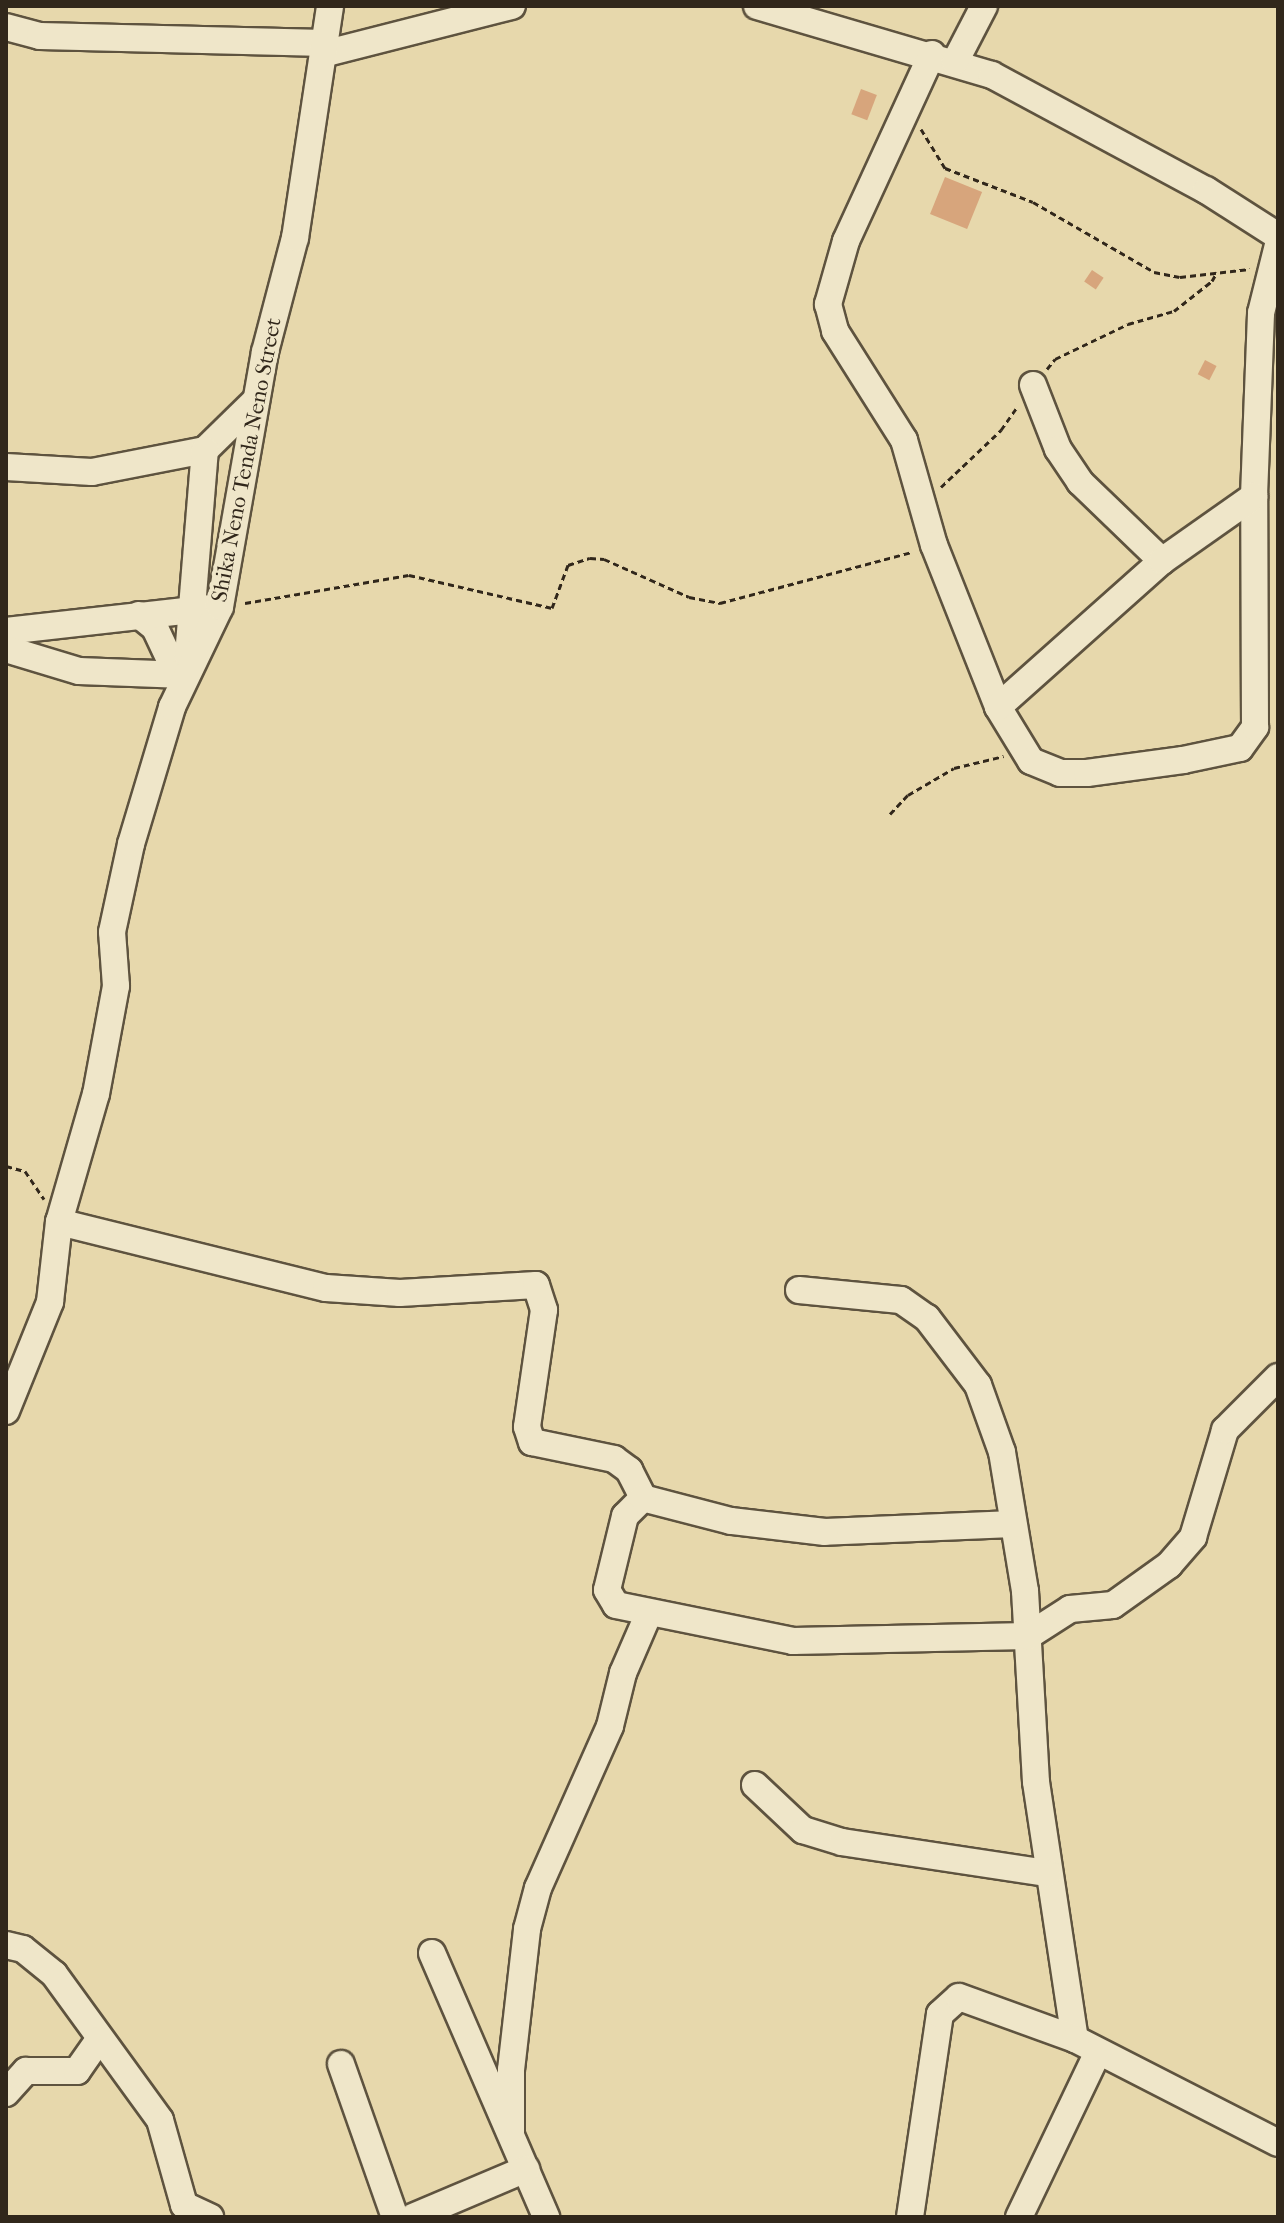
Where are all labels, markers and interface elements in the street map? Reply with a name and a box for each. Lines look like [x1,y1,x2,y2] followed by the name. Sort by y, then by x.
[206,316,288,604] street label: Shika Neno Tenda Neno Street

